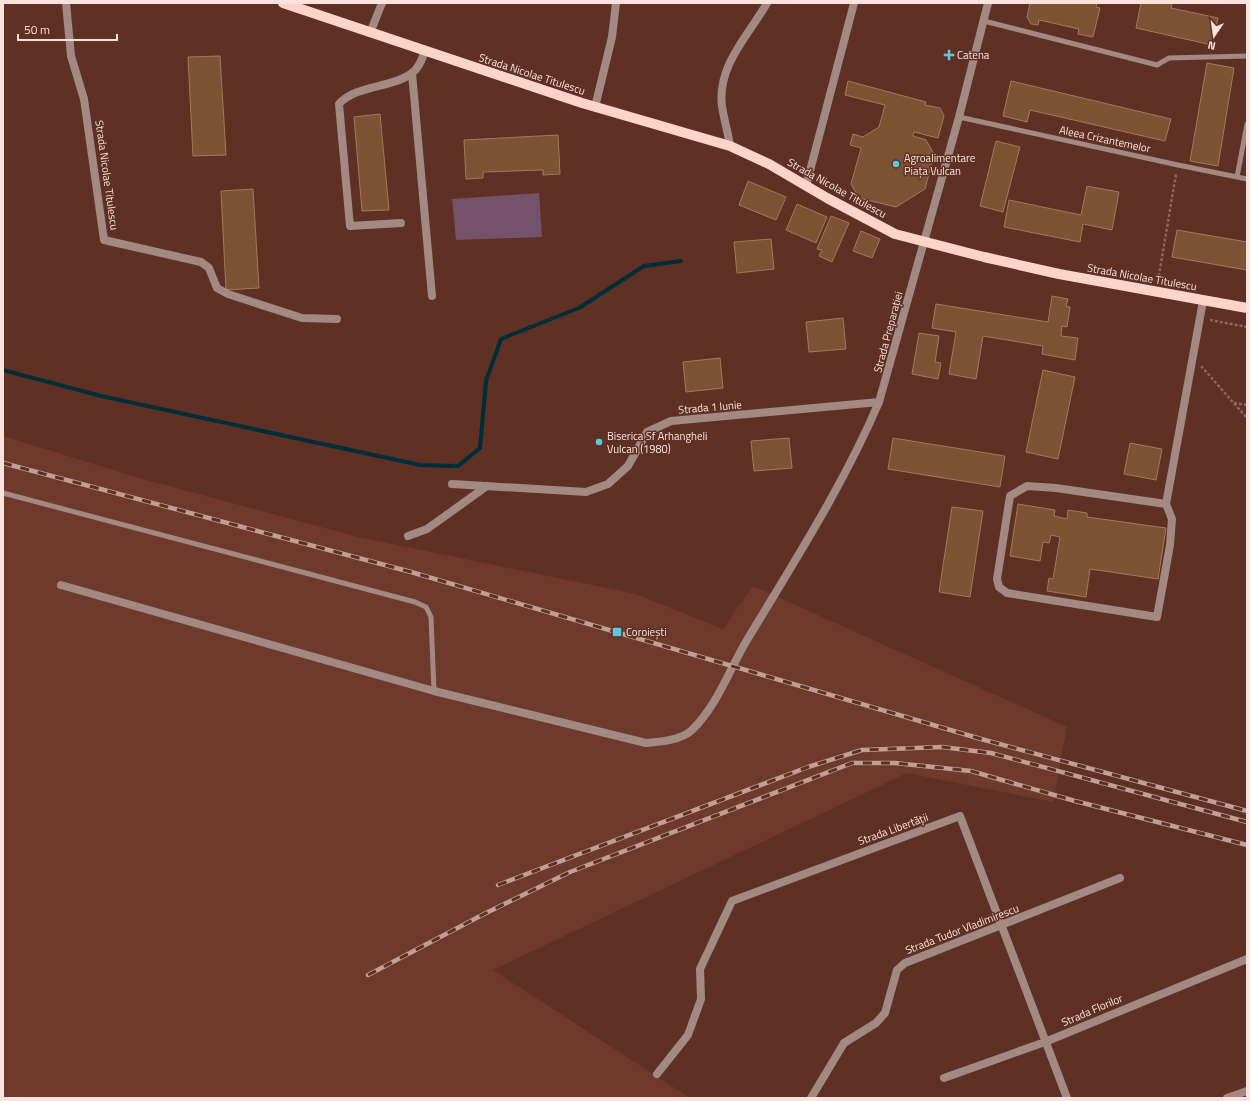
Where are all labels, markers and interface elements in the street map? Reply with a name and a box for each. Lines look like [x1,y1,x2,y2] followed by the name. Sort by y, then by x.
[18,16,117,42] scale bar
[1194,16,1234,56] north arrow
[24,20,50,39] text: 50 m
[1206,37,1217,54] text: N
[957,47,990,63] place label: Catena
[477,49,587,99] street label: Strada Nicolae Titulescu
[944,50,954,60] marker: Catena
[91,119,123,231] street label: Strada Nicolae Titulescu
[1058,122,1152,157] street label: Aleea Crizantemelor
[904,150,976,179] place label: Agroalimentare Piața Vulcan
[785,154,890,222] street label: Strada Nicolae Titulescu
[891,159,901,169] marker: Agroalimentare Piața Vulcan
[1086,259,1198,295] street label: Strada Nicolae Titulescu
[869,290,907,374] street label: Strada Preparației
[678,396,743,418] street label: Strada 1 Iunie
[607,428,707,457] place label: Biserica Sf Arhangheli Vulcan (1980)
[594,437,604,447] marker: Biserica Sf Arhangheli Vulcan (1980)
[626,624,667,640] place label: Coroiești
[611,626,623,638] marker: Coroiești
[856,809,930,849] street label: Strada Libertății
[903,900,1021,958] street label: Strada Tudor Vladimirescu
[1059,990,1125,1030] street label: Strada Florilor

